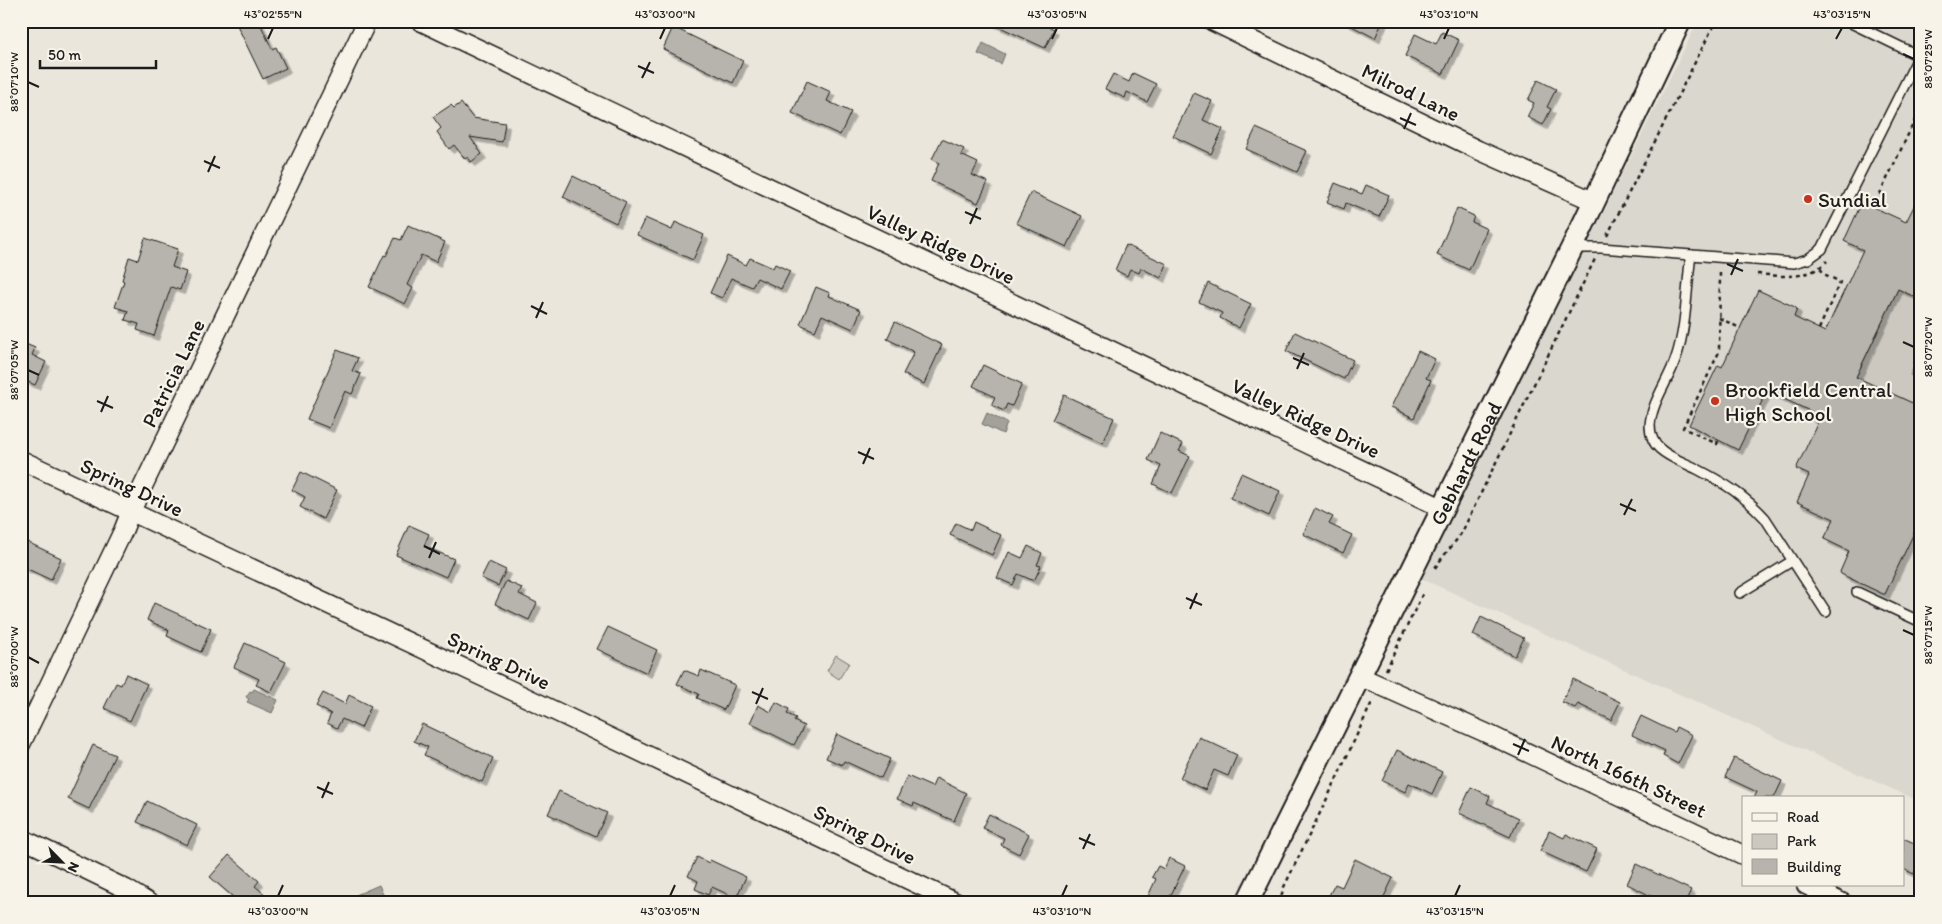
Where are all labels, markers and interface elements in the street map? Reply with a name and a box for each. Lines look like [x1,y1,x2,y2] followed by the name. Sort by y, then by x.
[244,7,302,21] text: 43°02'55"N
[635,7,695,21] text: 43°03'00"N
[1027,7,1087,21] text: 43°03'05"N
[1420,7,1478,21] text: 43°03'10"N
[1813,7,1871,21] text: 43°03'15"N
[1921,29,1935,89] text: 88°07'25"W
[40,38,156,70] scale bar
[48,46,81,64] text: 50 m
[7,52,21,112] text: 88°07'10"W
[1358,58,1464,126] street label: Milrod Lane
[1818,187,1887,212] place label: Sundial
[1802,193,1814,205] marker: Sundial
[863,199,1019,289] street label: Valley Ridge Drive
[136,315,210,431] street label: Patricia Lane
[1921,317,1935,377] text: 88°07'20"W
[7,340,21,400] text: 88°07'05"W
[1228,373,1384,463] street label: Valley Ridge Drive
[1725,377,1892,426] place label: Brookfield Central High School
[1709,395,1721,407] marker: Brookfield Central High School
[1424,397,1507,529] street label: Gebhardt Road
[77,452,187,522] street label: Spring Drive
[1921,606,1935,664] text: 88°07'15"W
[444,625,554,695] street label: Spring Drive
[7,626,21,688] text: 88°07'00"W
[1547,729,1711,823] street label: North 166th Street
[1742,796,1904,886] legend
[810,799,920,869] street label: Spring Drive
[1787,808,1820,826] text: Road
[1787,832,1817,850] text: Park
[38,836,88,886] north arrow
[1787,858,1841,876] text: Building
[64,859,83,875] text: N
[248,904,308,918] text: 43°03'00"N
[640,904,700,918] text: 43°03'05"N
[1033,904,1091,918] text: 43°03'10"N
[1426,904,1484,918] text: 43°03'15"N

